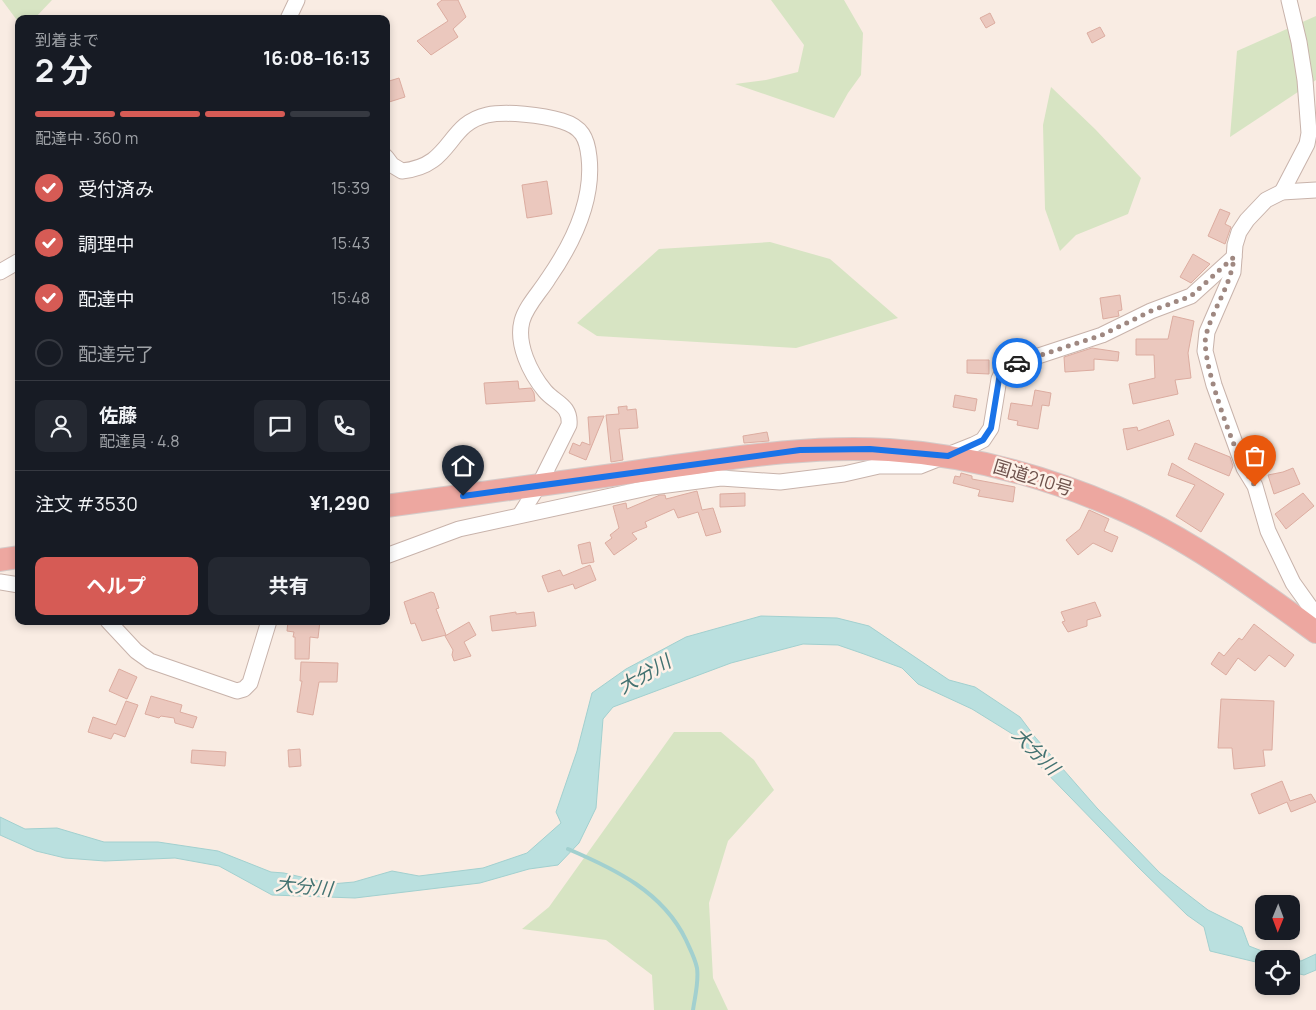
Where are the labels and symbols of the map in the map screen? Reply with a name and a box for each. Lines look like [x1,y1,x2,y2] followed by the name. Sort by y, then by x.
[992,338,1042,388] courier
[1234,435,1276,486] pin
[442,445,484,496] pin
[990,454,1076,501] street label: 国道210号
[613,647,677,700] water label: 大分川
[1007,722,1067,782] water label: 大分川
[274,870,336,902] water label: 大分川
[1255,895,1300,940] north arrow

